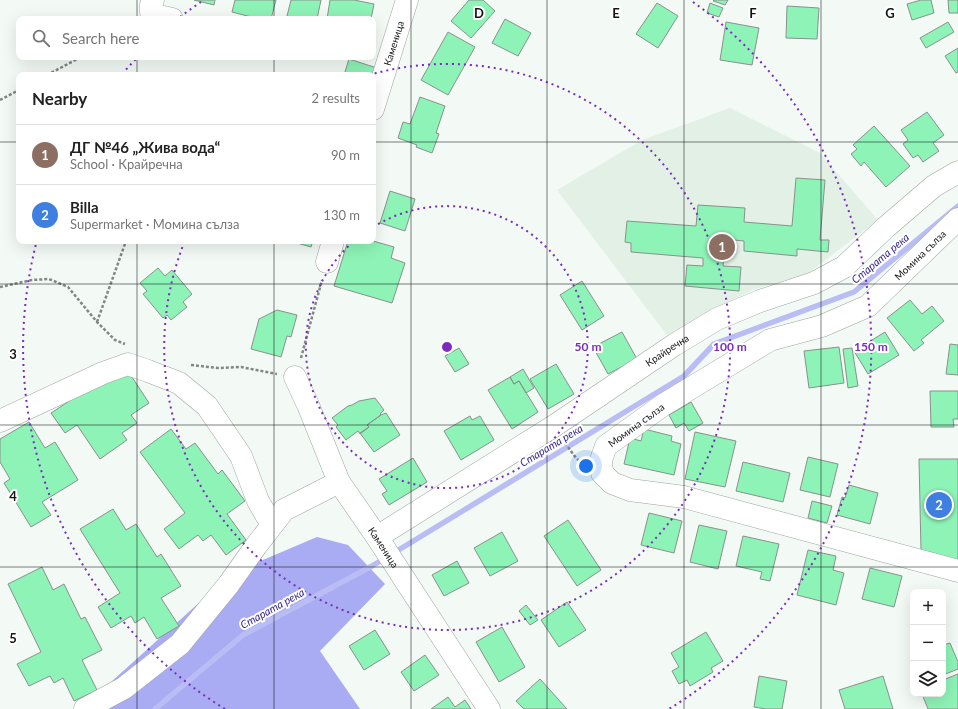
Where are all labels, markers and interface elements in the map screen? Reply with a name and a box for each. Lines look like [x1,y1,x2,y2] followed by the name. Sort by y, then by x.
[474,5,484,21] text: D
[612,5,620,21] text: E
[749,5,757,21] text: F
[885,5,895,21] text: G
[16,16,376,60] search box
[381,19,406,67] street label: Каменица
[30,27,52,49] icon: search
[62,29,139,47] text: Search here
[32,88,87,109] text: Nearby
[312,90,360,106] text: 2 results
[70,138,220,156] text: ДГ №46 „Жива вода“
[41,147,49,163] text: 1
[331,147,360,163] text: 90 m
[70,156,183,172] text: School · Крайречна
[70,198,99,216] text: Billa
[41,207,49,223] text: 2
[323,207,360,223] text: 130 m
[70,216,239,232] text: Supermarket · Момина сълза
[892,227,948,282] street label: Момина сълза
[849,230,912,286] water label: Старата река
[709,232,735,262] pin: 1
[643,332,691,369] street label: Крайречна
[575,339,601,354] text: 50 m
[713,339,747,354] text: 100 m
[854,339,888,354] text: 150 m
[440,340,454,354] centre of rings
[9,346,17,362] text: 3
[605,401,667,449] street label: Момина сълза
[517,421,585,469] water label: Старата река
[576,456,596,476] your location
[9,488,17,504] text: 4
[926,490,952,520] pin: 2
[366,525,401,570] street label: Каменица
[238,585,307,631] water label: Старата река
[910,589,946,697] map controls
[910,589,946,625] button: +
[910,625,946,661] button: −
[9,630,17,646] text: 5
[910,661,946,697] button: layers

